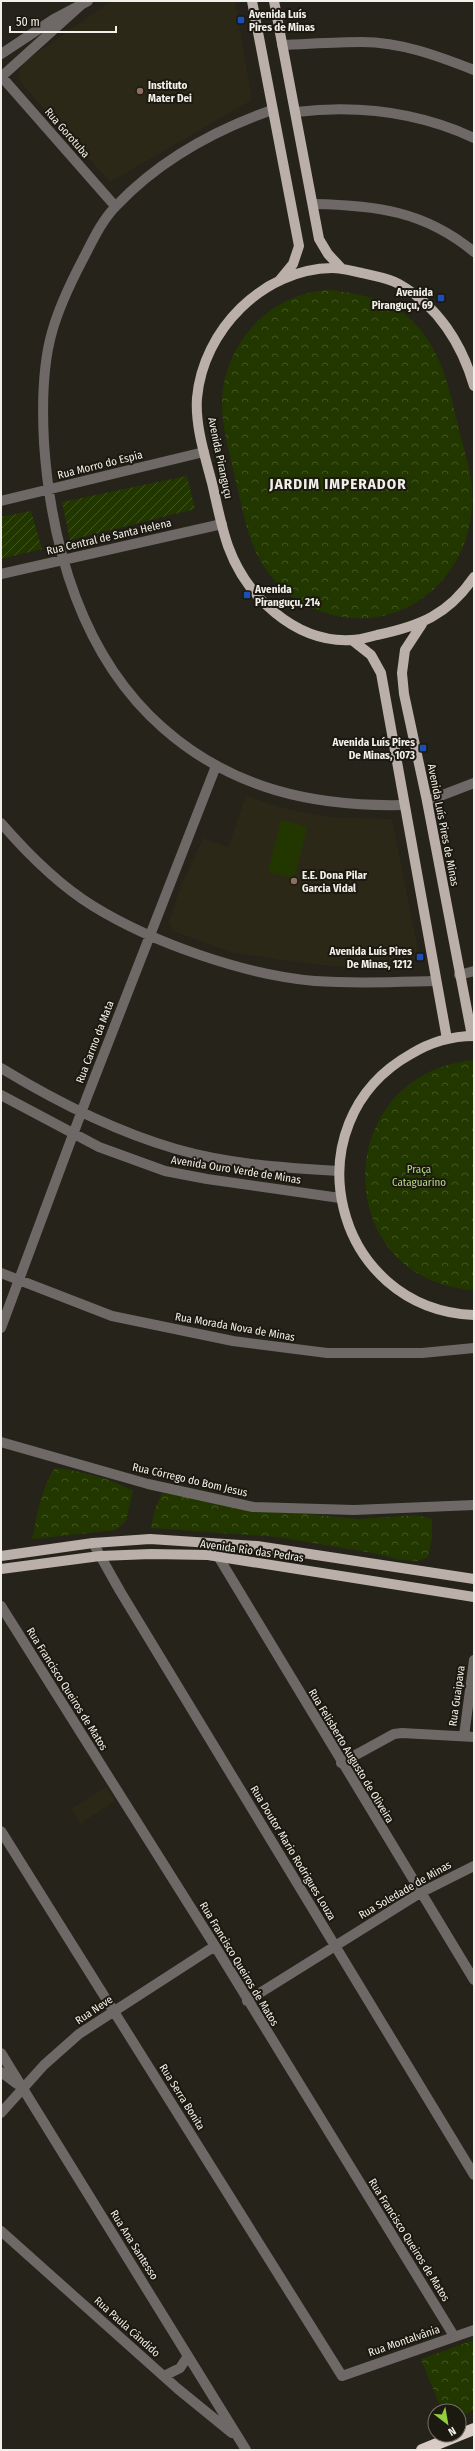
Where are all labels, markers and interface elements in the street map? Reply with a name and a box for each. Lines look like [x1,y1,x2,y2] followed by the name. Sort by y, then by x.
[10,8,116,34] scale bar
[248,8,315,34] place label: Avenida Luís Pires de Minas
[16,15,40,29] text: 50 m
[236,15,246,25] marker: Avenida Luís Pires de Minas
[148,79,192,105] place label: Instituto Mater Dei
[135,86,145,96] marker: Instituto Mater Dei
[42,105,92,161] street label: Rua Gorotuba
[372,286,434,312] place label: Avenida Piranguçu, 69
[436,293,446,303] marker: Avenida Piranguçu, 69
[205,416,235,500] street label: Avenida Piranguçu
[56,448,144,482] street label: Rua Morro do Espia
[268,475,407,493] district label: JARDIM IMPERADOR
[45,516,173,558] street label: Rua Central de Santa Helena
[254,583,321,609] place label: Avenida Piranguçu, 214
[242,590,252,600] marker: Avenida Piranguçu, 214
[331,736,415,762] place label: Avenida Luís Pires De Minas, 1073
[418,743,428,753] marker: Avenida Luís Pires De Minas, 1073
[425,763,461,887] street label: Avenida Luís Pires de Minas
[302,869,368,895] place label: E.E. Dona Pilar Garcia Vidal
[289,876,299,886] marker: E.E. Dona Pilar Garcia Vidal
[328,945,412,971] place label: Avenida Luís Pires De Minas, 1212
[415,952,425,962] marker: Avenida Luís Pires De Minas, 1212
[73,999,117,1085] street label: Rua Carmo da Mata
[170,1153,302,1187] street label: Avenida Ouro Verde de Minas
[392,1163,446,1189] park label: Praça Cataguarino
[174,1310,296,1344] street label: Rua Morada Nova de Minas
[131,1460,249,1500] street label: Rua Córrego do Bom Jesus
[199,1537,305,1565] street label: Avenida Rio das Pedras
[24,1625,110,1753] street label: Rua Francisco Queiros de Matos
[446,1665,468,1727] street label: Rua Guaipava
[306,1687,396,1825] street label: Rua Felisberto Augusto de Oliveira
[248,1783,338,1923] street label: Rua Doutor Mario Rodrigues Louza
[356,1858,454,1922] street label: Rua Soledade de Minas
[197,1900,281,2029] street label: Rua Francisco Queiros de Matos
[73,1993,115,2027] street label: Rua Neve
[157,2062,207,2132] street label: Rua Serra Bonita
[366,2176,452,2304] street label: Rua Francisco Queiros de Matos
[107,2208,161,2282] street label: Rua Ana Santesso
[91,2294,163,2360] street label: Rua Paula Cândido
[367,2323,441,2359] street label: Rua Montalvânia
[427,2403,467,2443] north arrow
[446,2424,458,2438] text: N

